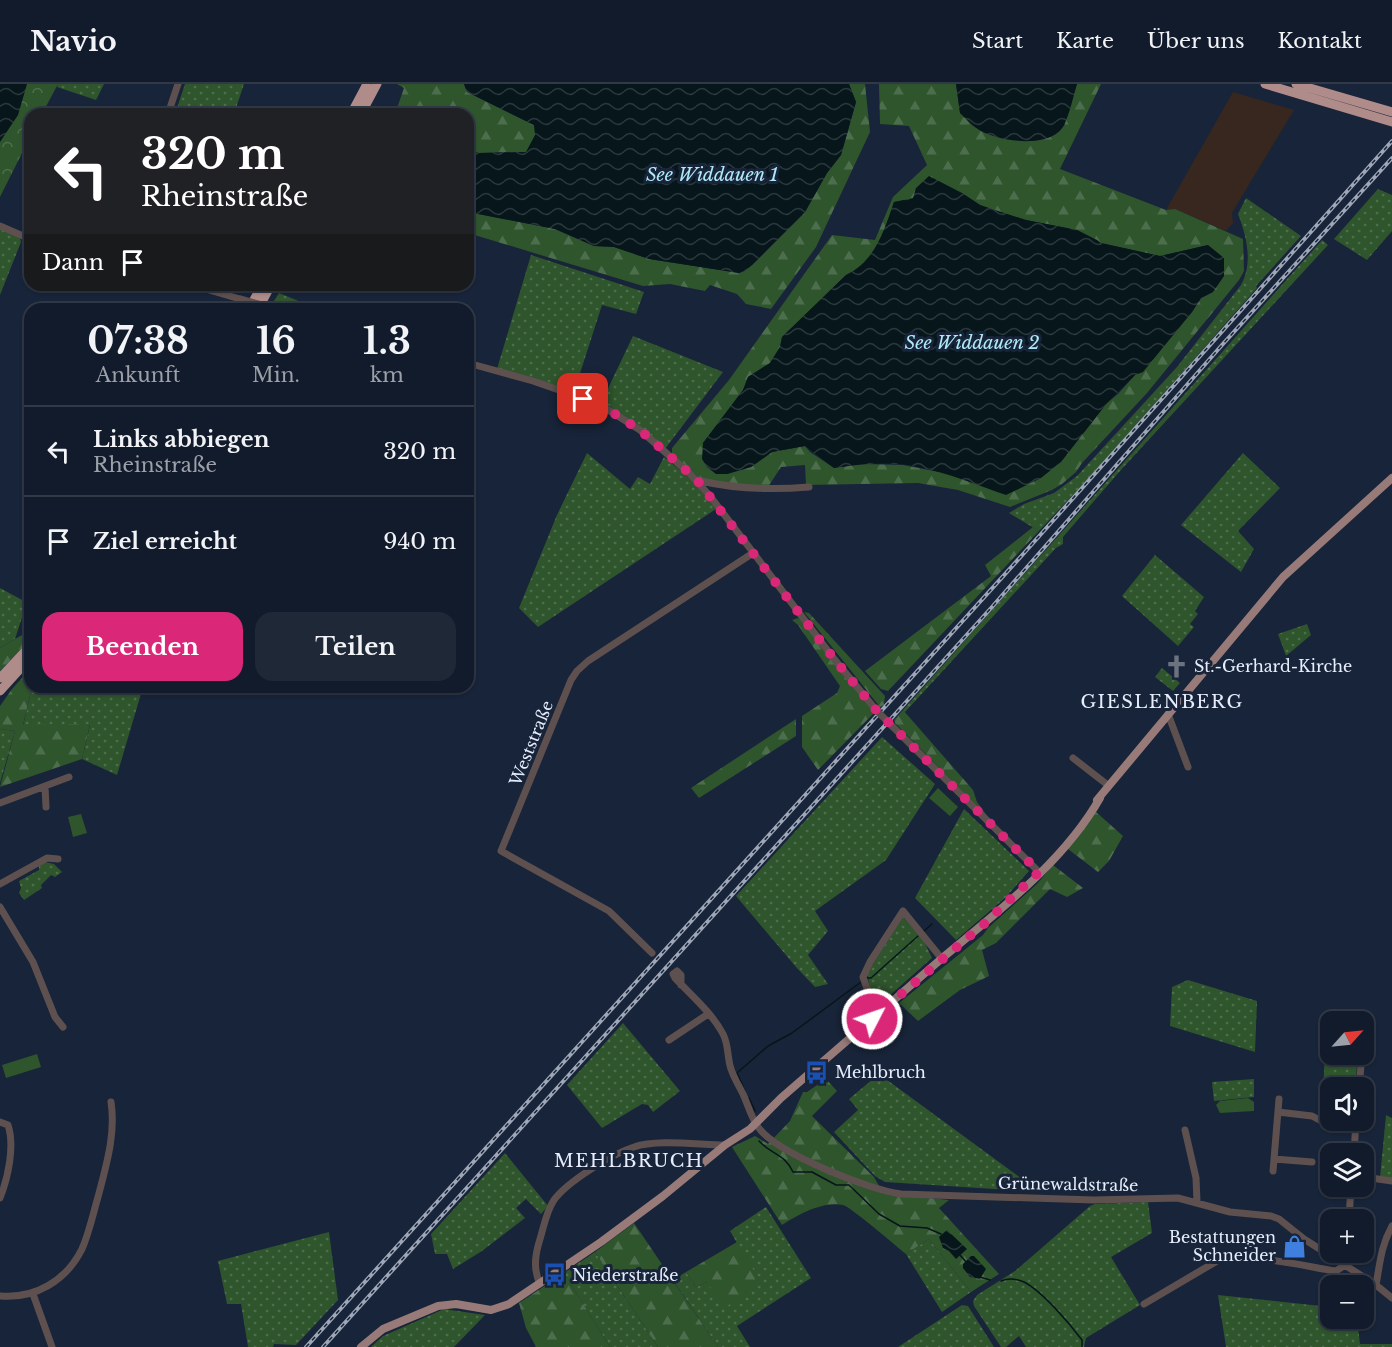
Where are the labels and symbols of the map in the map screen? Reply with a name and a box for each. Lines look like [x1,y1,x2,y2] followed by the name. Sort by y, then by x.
[646,164,778,186] water label: See Widdauen 1
[905,332,1039,354] water label: See Widdauen 2
[557,373,608,424] pin
[1163,653,1189,679] church icon: St.-Gerhard-Kirche
[1194,656,1352,676] place label: St.-Gerhard-Kirche
[1080,691,1244,713] district label: GIESLENBERG
[505,698,557,789] street label: Weststraße
[840,987,904,1051] position arrow
[1320,1011,1374,1065] north arrow
[804,1059,830,1085] bus stop icon: Mehlbruch
[835,1062,926,1082] place label: Mehlbruch
[554,1150,704,1172] district label: MEHLBRUCH
[998,1173,1138,1195] street label: Grünewaldstraße
[1169,1227,1276,1265] place label: Bestattungen Schneider
[1281,1233,1307,1259] shop icon: Bestattungen Schneider
[541,1262,567,1288] bus stop icon: Niederstraße
[572,1265,678,1285] place label: Niederstraße

